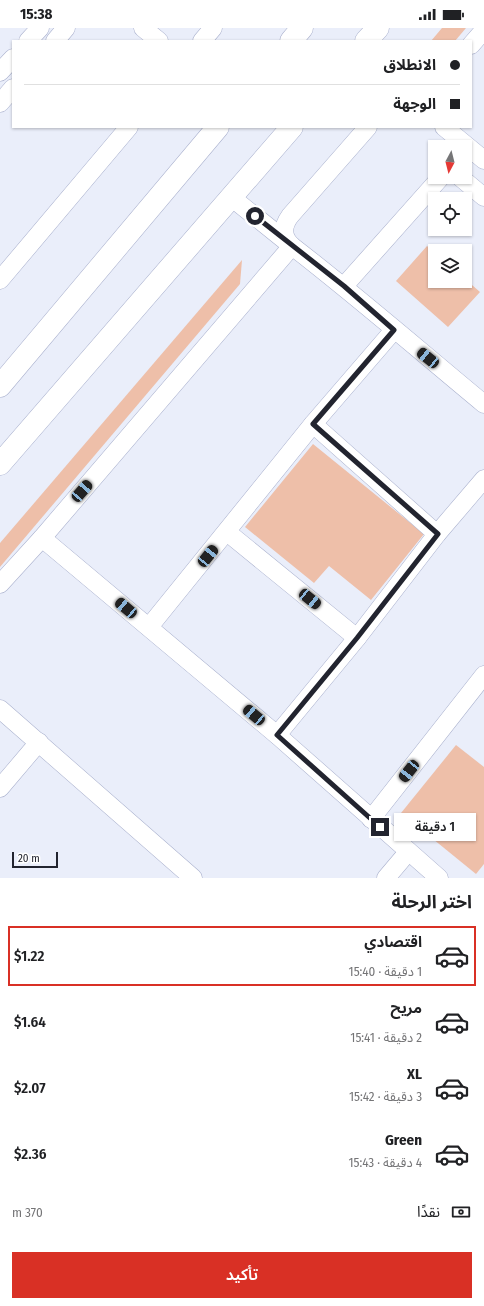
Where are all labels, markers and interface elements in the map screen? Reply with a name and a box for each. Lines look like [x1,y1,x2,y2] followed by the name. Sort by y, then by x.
[20,5,52,23] text: 15:38
[384,56,436,74] text: الانطلاق
[393,95,436,113] text: الوجهة
[428,140,472,184] north arrow
[428,140,472,288] map controls
[428,192,472,236] button: locate
[246,207,264,225] route start
[428,244,472,288] button: layers
[415,346,441,370] car
[70,478,94,504] car
[196,543,220,569] car
[297,587,323,611] car
[113,596,139,620] car
[241,703,267,727] car
[397,758,421,784] car
[394,813,476,841] callout: 1 دقيقة
[371,818,389,836] route end
[415,819,455,834] text: 1 دقيقة
[12,850,58,869] scale bar
[18,852,40,865] text: 20 m
[391,891,472,913] text: اختر الرحلة
[364,933,422,951] text: اقتصادي
[434,938,470,974] icon: car
[14,947,44,965] text: $1.22
[349,964,422,979] text: 1 دقيقة · 15:40
[390,999,422,1017] text: مريح
[434,1004,470,1040] icon: car
[14,1013,46,1031] text: $1.64
[350,1030,422,1045] text: 2 دقيقة · 15:41
[407,1065,422,1083] text: XL
[434,1070,470,1106] icon: car
[14,1079,45,1097] text: $2.07
[349,1089,422,1104] text: 3 دقيقة · 15:42
[385,1131,422,1149] text: Green
[434,1136,470,1172] icon: car
[14,1145,47,1163] text: $2.36
[348,1155,422,1170] text: 4 دقيقة · 15:43
[450,1201,472,1223] icon: cash
[417,1203,440,1221] text: نقدًا
[12,1205,43,1220] text: 370 m
[12,1252,472,1298] button: تأكيد

